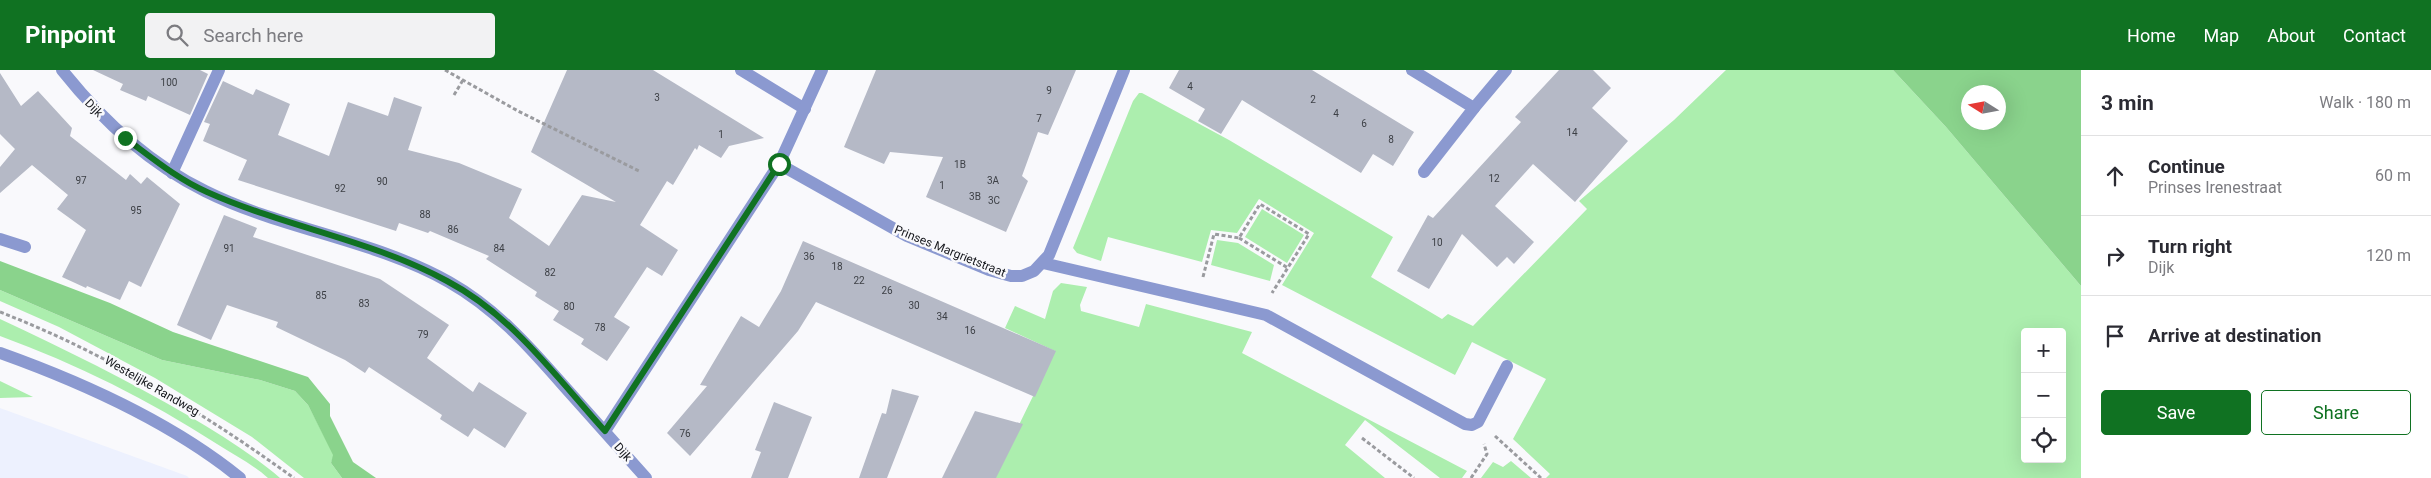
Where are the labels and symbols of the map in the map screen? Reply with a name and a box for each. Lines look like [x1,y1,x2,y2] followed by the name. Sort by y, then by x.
[161,77,178,88] house number: 100
[1187,81,1193,92] house number: 4
[1046,85,1052,96] house number: 9
[1961,85,2006,130] north arrow
[654,92,660,103] house number: 3
[1310,94,1316,105] house number: 2
[82,96,107,121] street label: Dijk
[1333,108,1339,119] house number: 4
[1036,113,1042,124] house number: 7
[1361,118,1367,129] house number: 6
[114,127,137,150] route end
[1566,127,1578,138] house number: 14
[718,129,724,140] house number: 1
[1388,134,1394,145] house number: 8
[768,153,791,176] route start
[954,159,966,170] house number: 1B
[1488,173,1500,184] house number: 12
[75,175,87,186] house number: 97
[987,175,1000,186] house number: 3A
[376,176,388,187] house number: 90
[939,180,945,191] house number: 1
[334,183,346,194] house number: 92
[969,191,981,202] house number: 3B
[988,195,1001,206] house number: 3C
[130,205,142,216] house number: 95
[419,209,431,220] house number: 88
[892,222,1008,280] street label: Prinses Margrietstraat
[447,224,459,235] house number: 86
[1431,237,1443,248] house number: 10
[223,243,235,254] house number: 91
[493,243,505,254] house number: 84
[803,251,815,262] house number: 36
[831,261,843,272] house number: 18
[544,267,556,278] house number: 82
[853,275,865,286] house number: 22
[881,285,893,296] house number: 26
[315,290,327,301] house number: 85
[358,298,370,309] house number: 83
[908,300,920,311] house number: 30
[563,301,575,312] house number: 80
[936,311,948,322] house number: 34
[594,322,606,333] house number: 78
[964,325,976,336] house number: 16
[417,329,429,340] house number: 79
[102,353,202,419] street label: Westelijke Randweg
[679,428,691,439] house number: 76
[611,440,635,465] street label: Dijk

